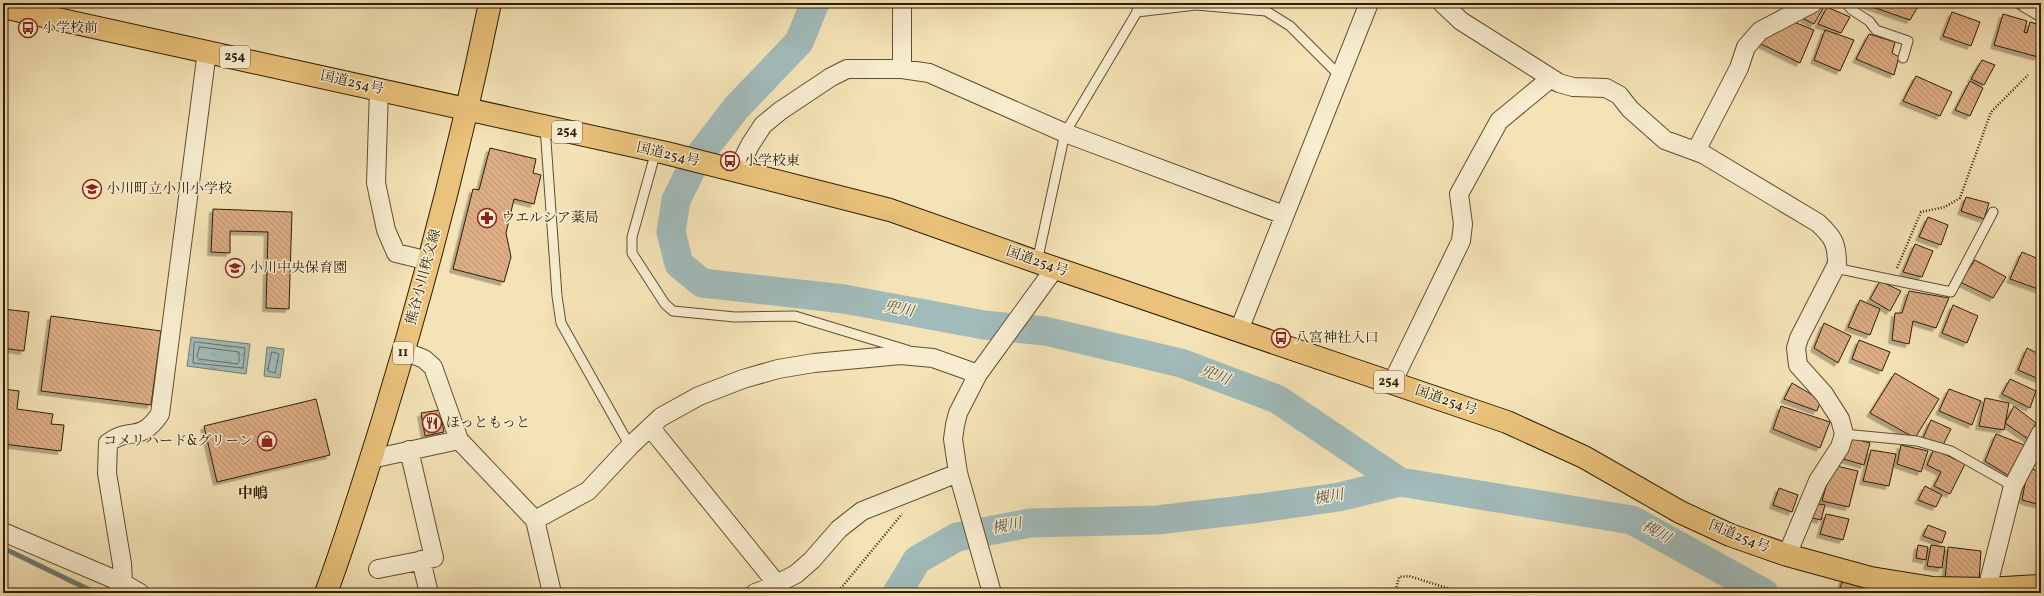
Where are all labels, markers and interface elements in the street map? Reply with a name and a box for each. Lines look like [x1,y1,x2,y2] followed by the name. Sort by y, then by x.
[17,17,39,39] bus stop icon: 小学校前
[42,19,98,38] place label: 小学校前
[220,46,250,68] road number: 254
[318,66,386,100] street label: 国道254号
[552,121,582,143] road number: 254
[634,138,702,172] street label: 国道254号
[719,150,741,172] bus stop icon: 小学校東
[744,152,800,171] place label: 小学校東
[81,178,103,200] school or university icon: 小川町立小川小学校
[106,180,232,199] place label: 小川町立小川小学校
[476,207,498,229] pharmacy icon: ウエルシア薬局
[501,209,599,228] place label: ウエルシア薬局
[402,227,446,327] street label: 熊谷小川秩父線
[1003,242,1071,282] street label: 国道254号
[224,257,246,279] school or university icon: 小川中央保育園
[249,259,347,278] place label: 小川中央保育園
[882,297,918,324] water label: 兜川
[1270,327,1292,349] bus stop icon: 八宮神社入口
[1295,329,1379,348] place label: 八宮神社入口
[393,342,413,364] road number: 11
[1197,361,1235,392] water label: 兜川
[1374,371,1404,393] road number: 254
[1412,381,1480,421] street label: 国道254号
[421,412,443,434] restaurant icon: ほっともっと
[446,414,530,433] place label: ほっともっと
[256,430,278,452] shop icon: コメリハード&グリーン
[103,432,253,451] place label: コメリハード&グリーン
[238,484,268,505] district label: 中嶋
[1312,485,1348,511] water label: 槻川
[990,513,1026,540] water label: 槻川
[1705,516,1773,558] street label: 国道254号
[1638,517,1676,550] water label: 槻川

